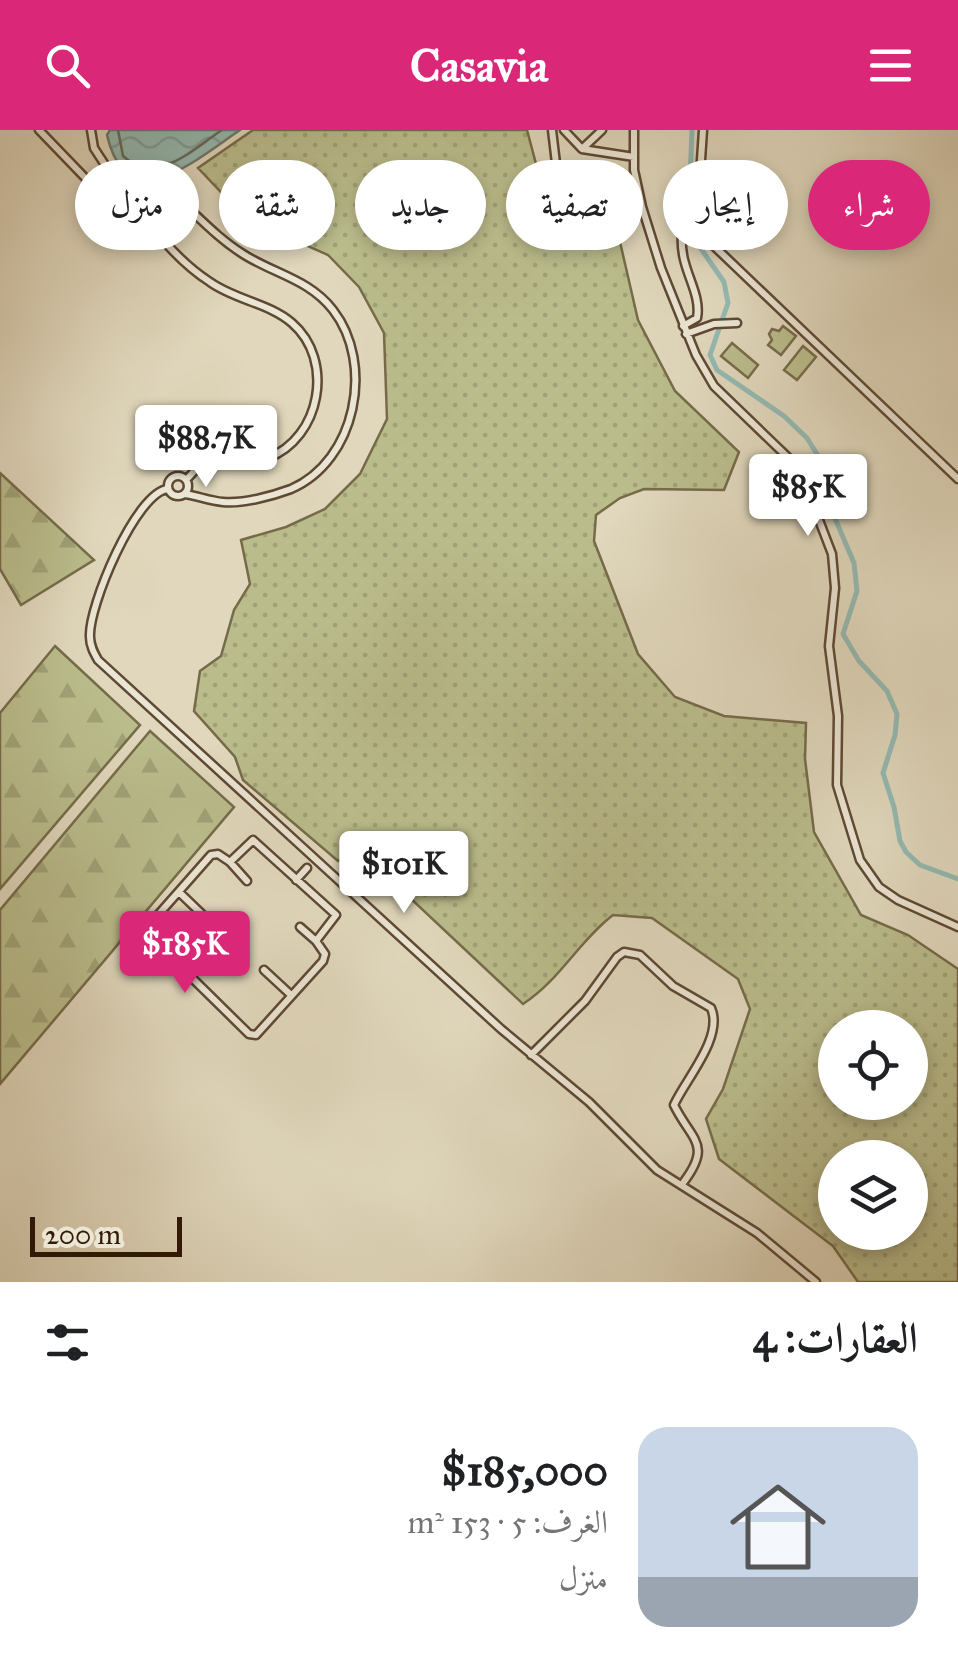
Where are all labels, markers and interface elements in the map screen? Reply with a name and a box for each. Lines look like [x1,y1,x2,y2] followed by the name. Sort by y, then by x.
[40,38,95,93] icon: search
[410,38,548,93] text: Casavia
[863,38,918,93] icon: menu
[75,160,199,250] chip: منزل
[219,160,335,250] chip: شقة
[355,160,486,250] chip: جديد
[506,160,643,250] chip: تصفية
[663,160,788,250] chip: إيجار
[808,160,930,250] chip: شراء
[125,405,287,490] pin: $88.7K
[157,418,255,457] text: $88.7K
[749,454,867,539] pin: $85K
[771,467,845,506] text: $85K
[334,831,474,916] pin: $101K
[361,844,447,883] text: $101K
[115,911,255,996] pin: $185K
[142,924,228,963] text: $185K
[818,1010,928,1250] map controls
[818,1010,928,1120] button: locate
[818,1140,928,1250] button: layers
[30,1212,182,1256] scale bar
[45,1217,121,1252] text: 200 m
[753,1312,918,1364] text: العقارات: 4
[40,1315,95,1370] icon: filters
[441,1445,608,1497] text: $185,000
[718,1467,838,1587] icon: home
[408,1503,608,1542] text: الغرف: 5 · 153 m²
[559,1559,608,1598] text: منزل

